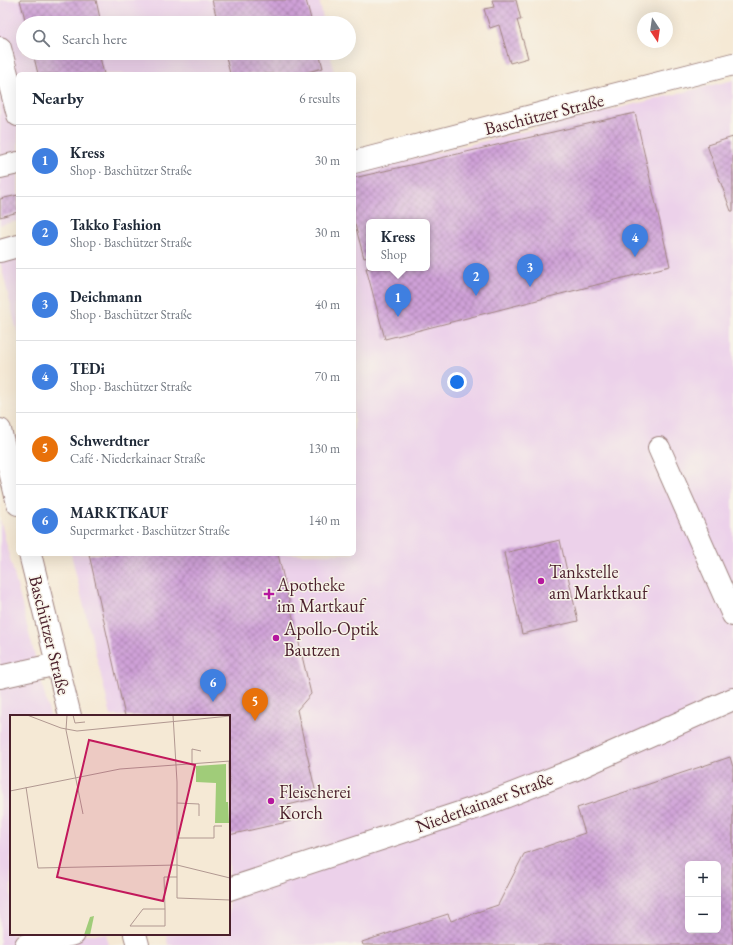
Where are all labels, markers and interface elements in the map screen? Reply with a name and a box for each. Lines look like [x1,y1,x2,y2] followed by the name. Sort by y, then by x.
[637,12,673,48] north arrow
[16,16,356,60] search box
[30,27,52,49] icon: search
[62,29,127,48] text: Search here
[32,87,84,109] text: Nearby
[482,88,606,140] street label: Baschützer Straße
[299,90,340,107] text: 6 results
[70,143,105,162] text: Kress
[42,152,48,169] text: 1
[315,152,340,169] text: 30 m
[70,162,192,179] text: Shop · Baschützer Straße
[70,215,161,234] text: Takko Fashion
[366,219,430,271] popup
[42,224,48,241] text: 2
[315,224,340,241] text: 30 m
[622,224,648,257] pin: 4
[381,227,415,246] text: Kress
[70,234,192,251] text: Shop · Baschützer Straße
[381,246,407,263] text: Shop
[517,254,543,287] pin: 3
[463,263,489,296] pin: 2
[385,284,411,317] pin: 1
[70,287,142,306] text: Deichmann
[42,296,48,313] text: 3
[315,296,340,313] text: 40 m
[70,306,192,323] text: Shop · Baschützer Straße
[70,359,105,378] text: TEDi
[42,368,48,385] text: 4
[315,368,340,385] text: 70 m
[447,372,467,392] your location
[70,378,192,395] text: Shop · Baschützer Straße
[70,431,150,450] text: Schwerdtner
[42,440,48,457] text: 5
[309,440,340,457] text: 130 m
[70,450,205,467] text: Café · Niederkainaer Straße
[70,503,168,522] text: MARKTKAUF
[42,512,48,529] text: 6
[309,512,340,529] text: 140 m
[70,522,230,539] text: Supermarket · Baschützer Straße
[549,560,650,604] place label: Tankstelle am Marktkauf
[24,573,76,697] street label: Baschützer Straße
[276,573,367,617] place label: Apotheke im Martkauf
[536,576,546,586] marker: Tankstelle am Marktkauf
[264,589,274,599] marker: Apotheke im Martkauf
[283,617,379,661] place label: Apollo-Optik Bautzen
[271,633,281,643] marker: Apollo-Optik Bautzen
[200,669,226,702] pin: 6
[242,688,268,721] pin: 5
[10,715,230,935] inset map
[412,767,556,837] street label: Niederkainaer Straße
[279,780,351,824] place label: Fleischerei Korch
[266,796,276,806] marker: Fleischerei Korch
[685,861,721,933] map controls
[685,861,721,897] button: +
[685,897,721,933] button: −

